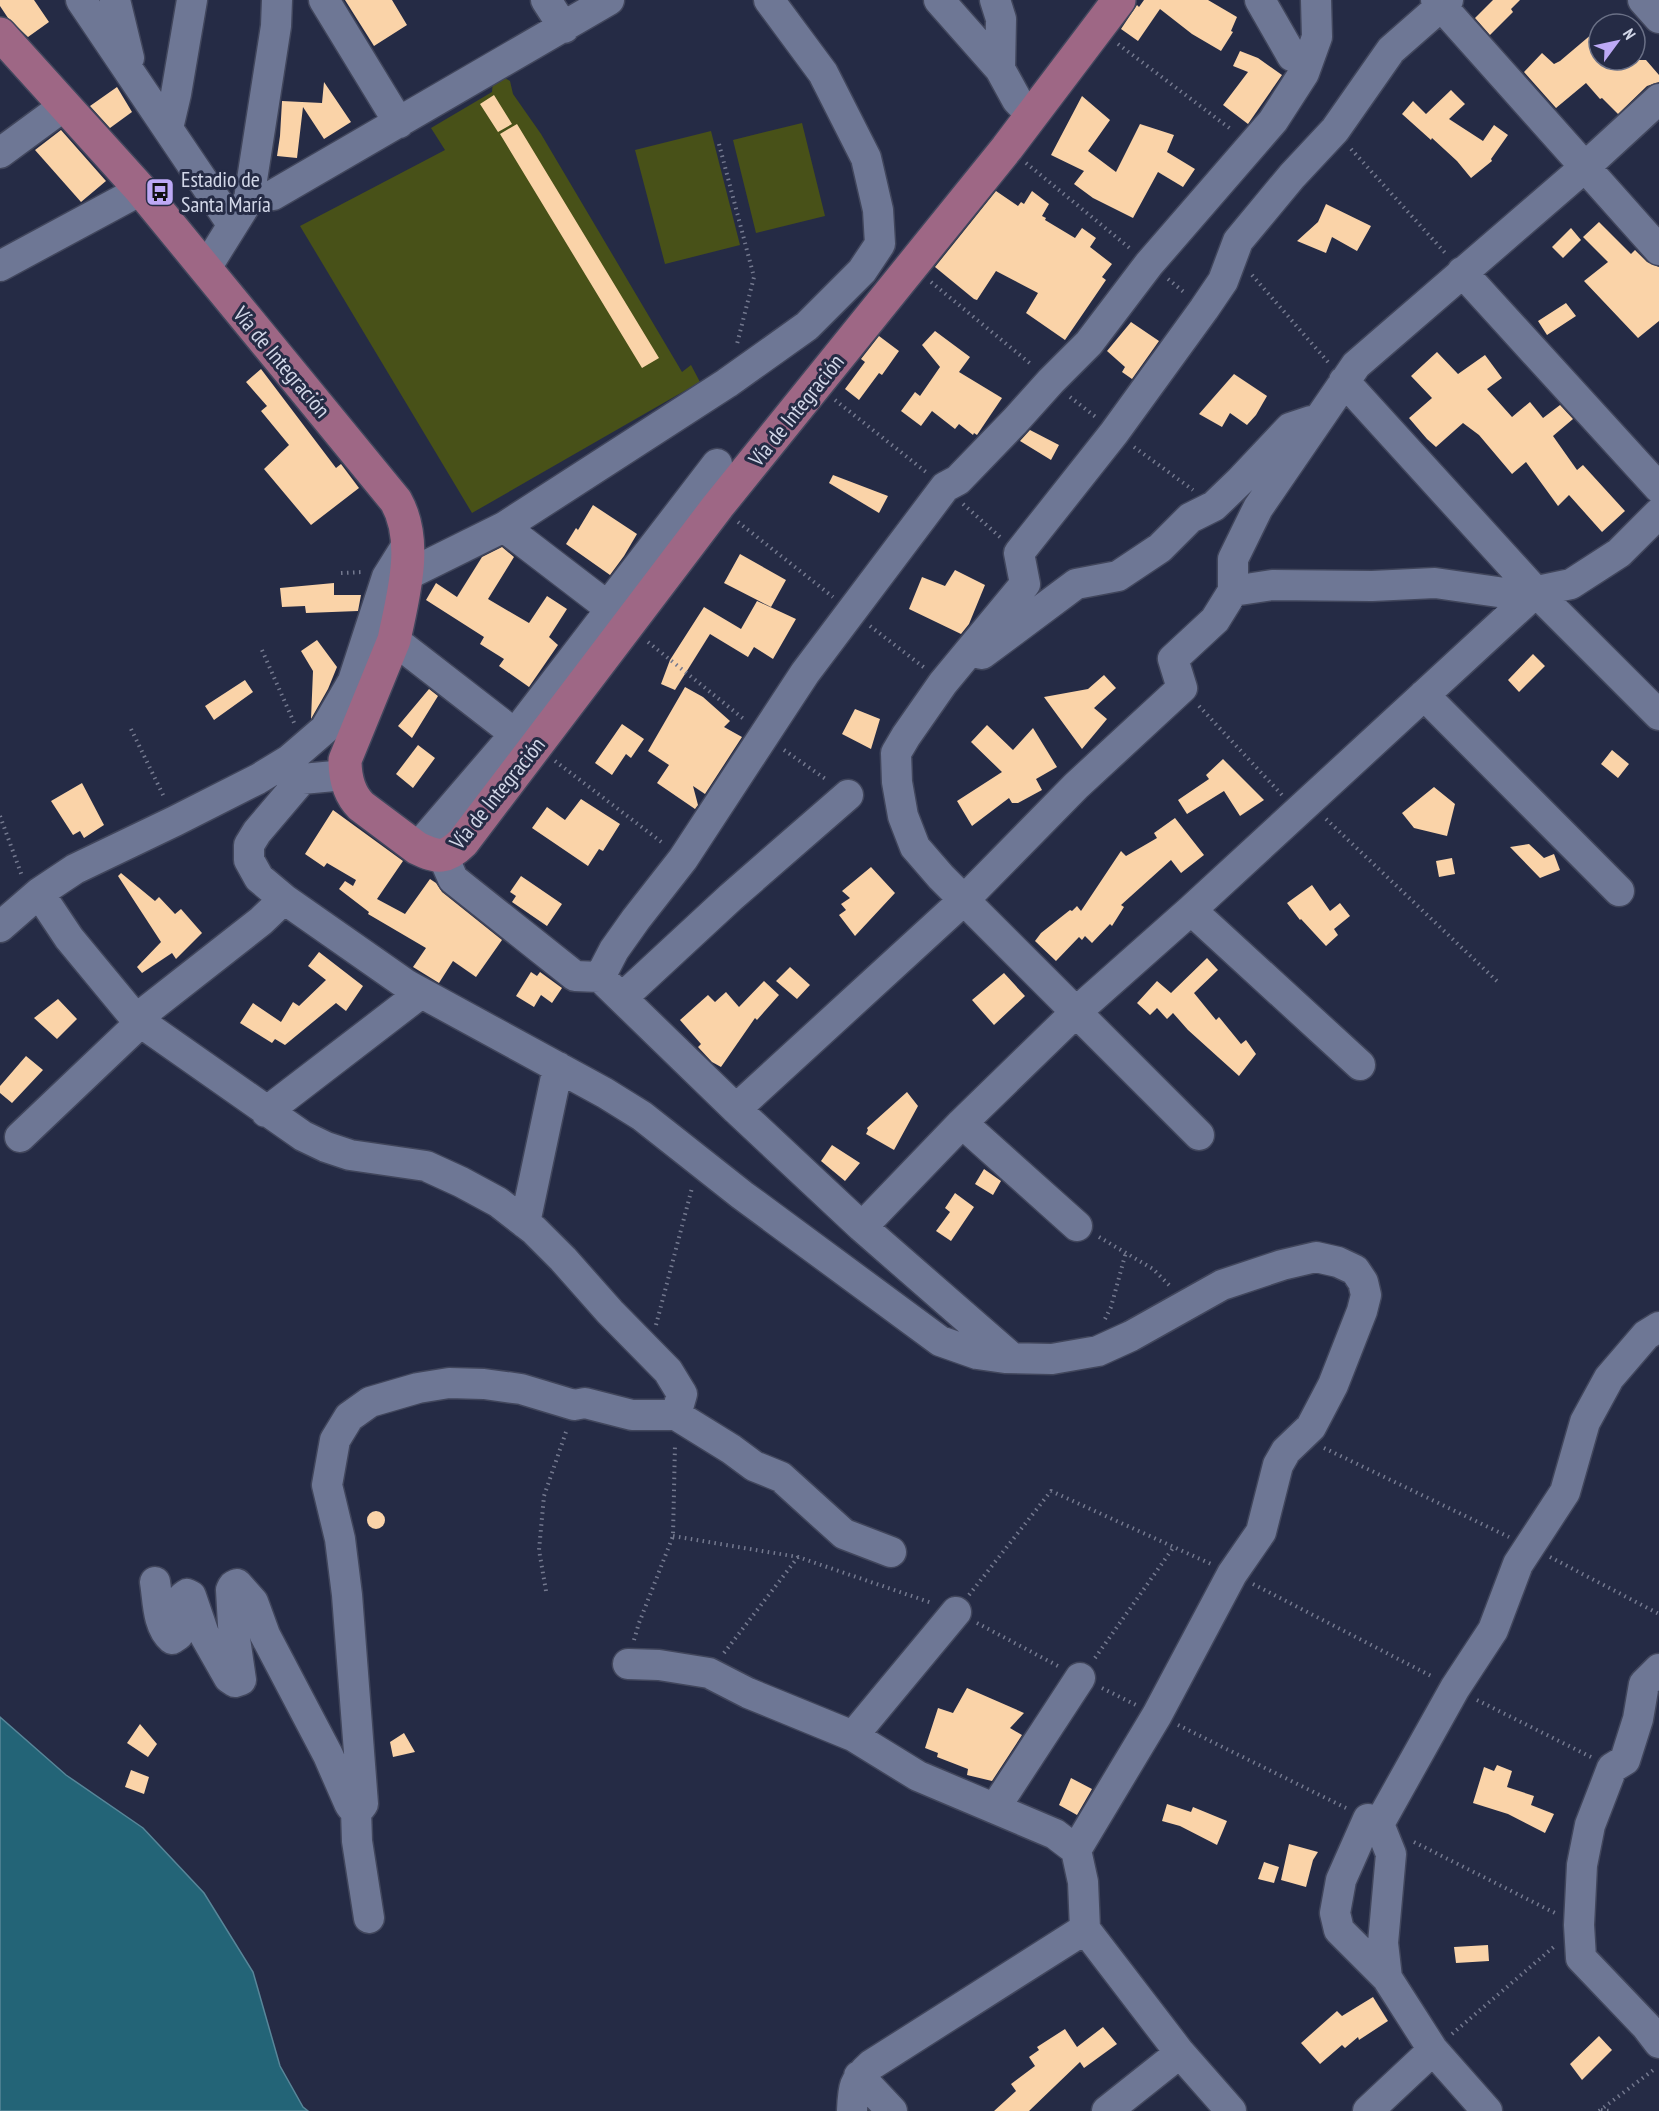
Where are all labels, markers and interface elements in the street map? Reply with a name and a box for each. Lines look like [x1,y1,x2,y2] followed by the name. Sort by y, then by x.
[1587,12,1647,72] north arrow
[1619,25,1640,43] text: N
[181,165,271,218] place label: Estadio de Santa María
[144,176,176,208] bus stop icon: Estadio de Santa María
[227,300,337,423] street label: Vía de Integración
[742,348,850,473] street label: Vía de Integración
[443,731,551,856] street label: Vía de Integración

